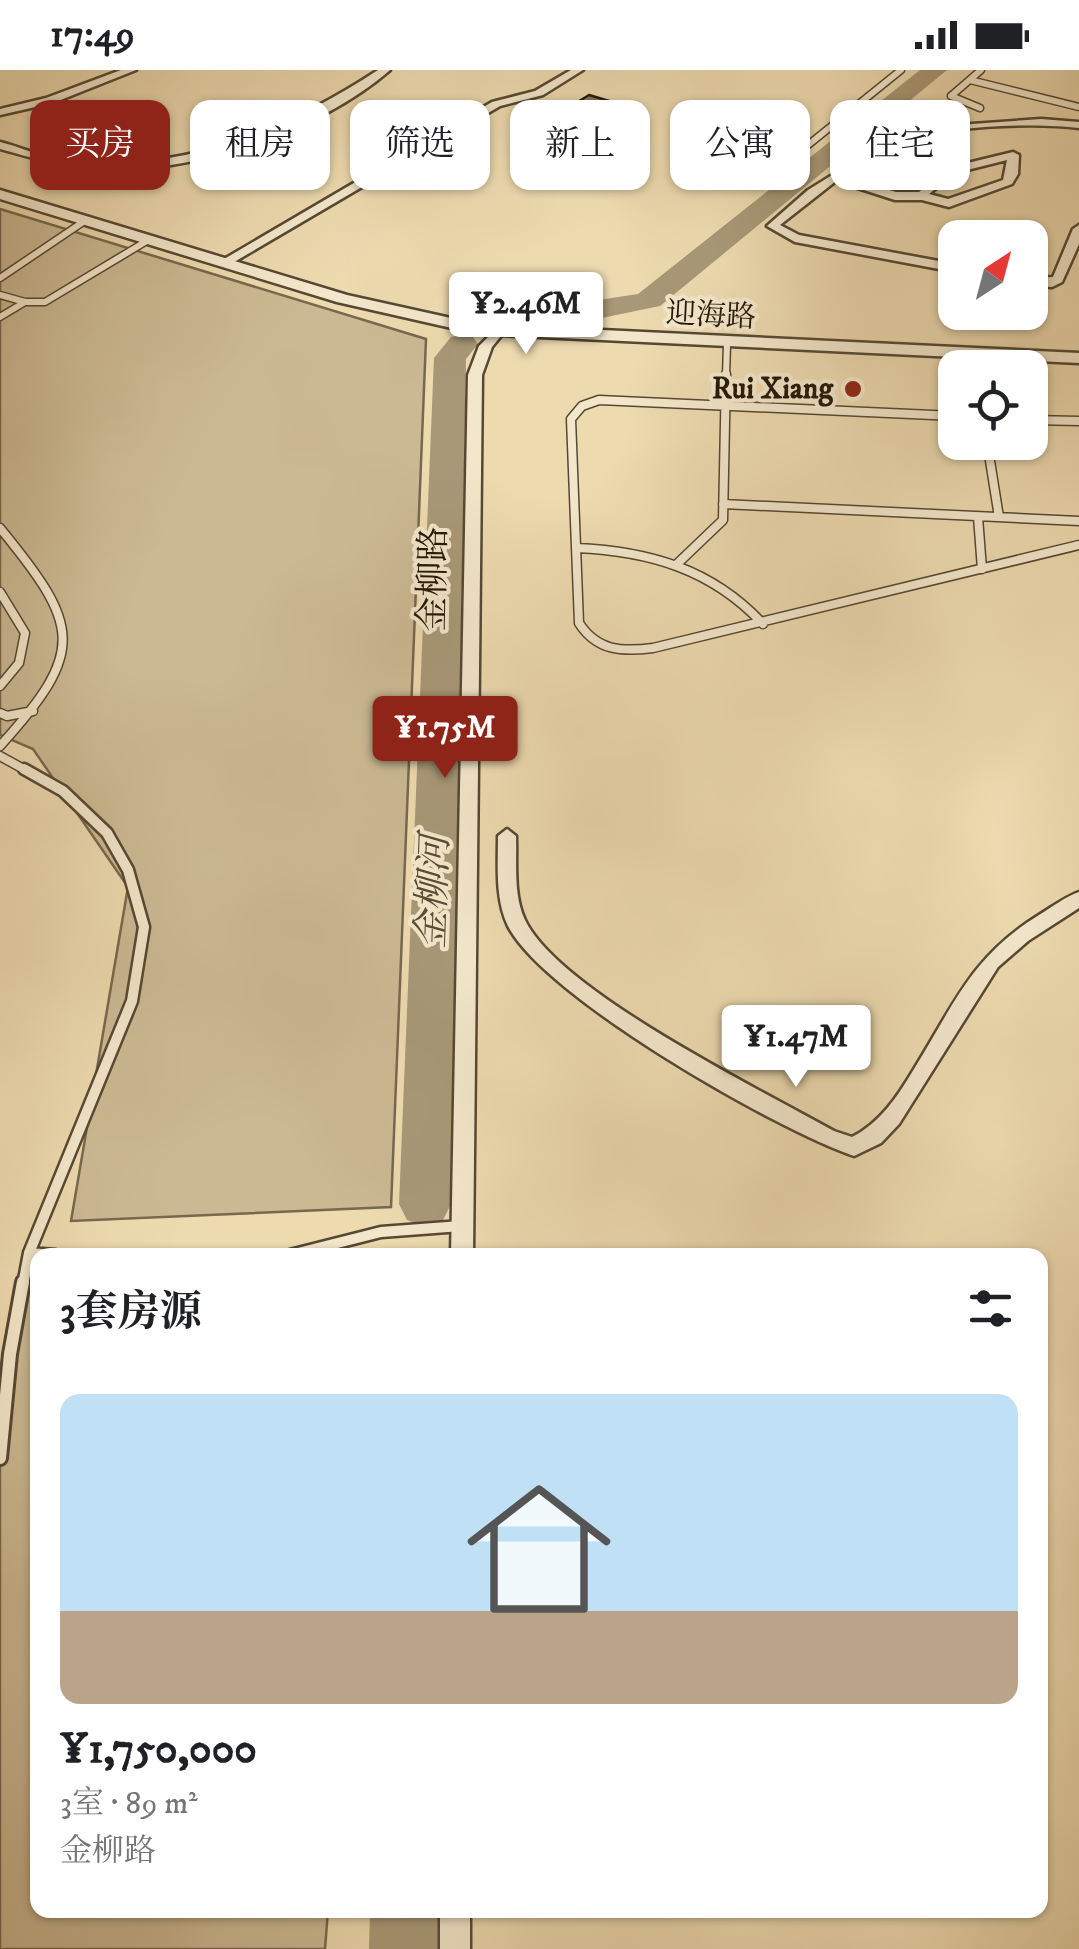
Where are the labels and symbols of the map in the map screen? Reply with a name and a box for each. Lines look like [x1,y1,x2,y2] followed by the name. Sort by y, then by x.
[938,220,1048,330] north arrow
[445,272,607,357] pin: ¥2.46M
[665,295,757,337] street label: 迎海路
[712,371,834,408] place label: Rui Xiang
[842,378,864,400] marker: Rui Xiang
[411,526,457,632] street label: 金柳路
[364,696,526,781] pin: ¥1.75M
[408,828,460,950] water label: 金柳河
[715,1005,877,1090] pin: ¥1.47M

